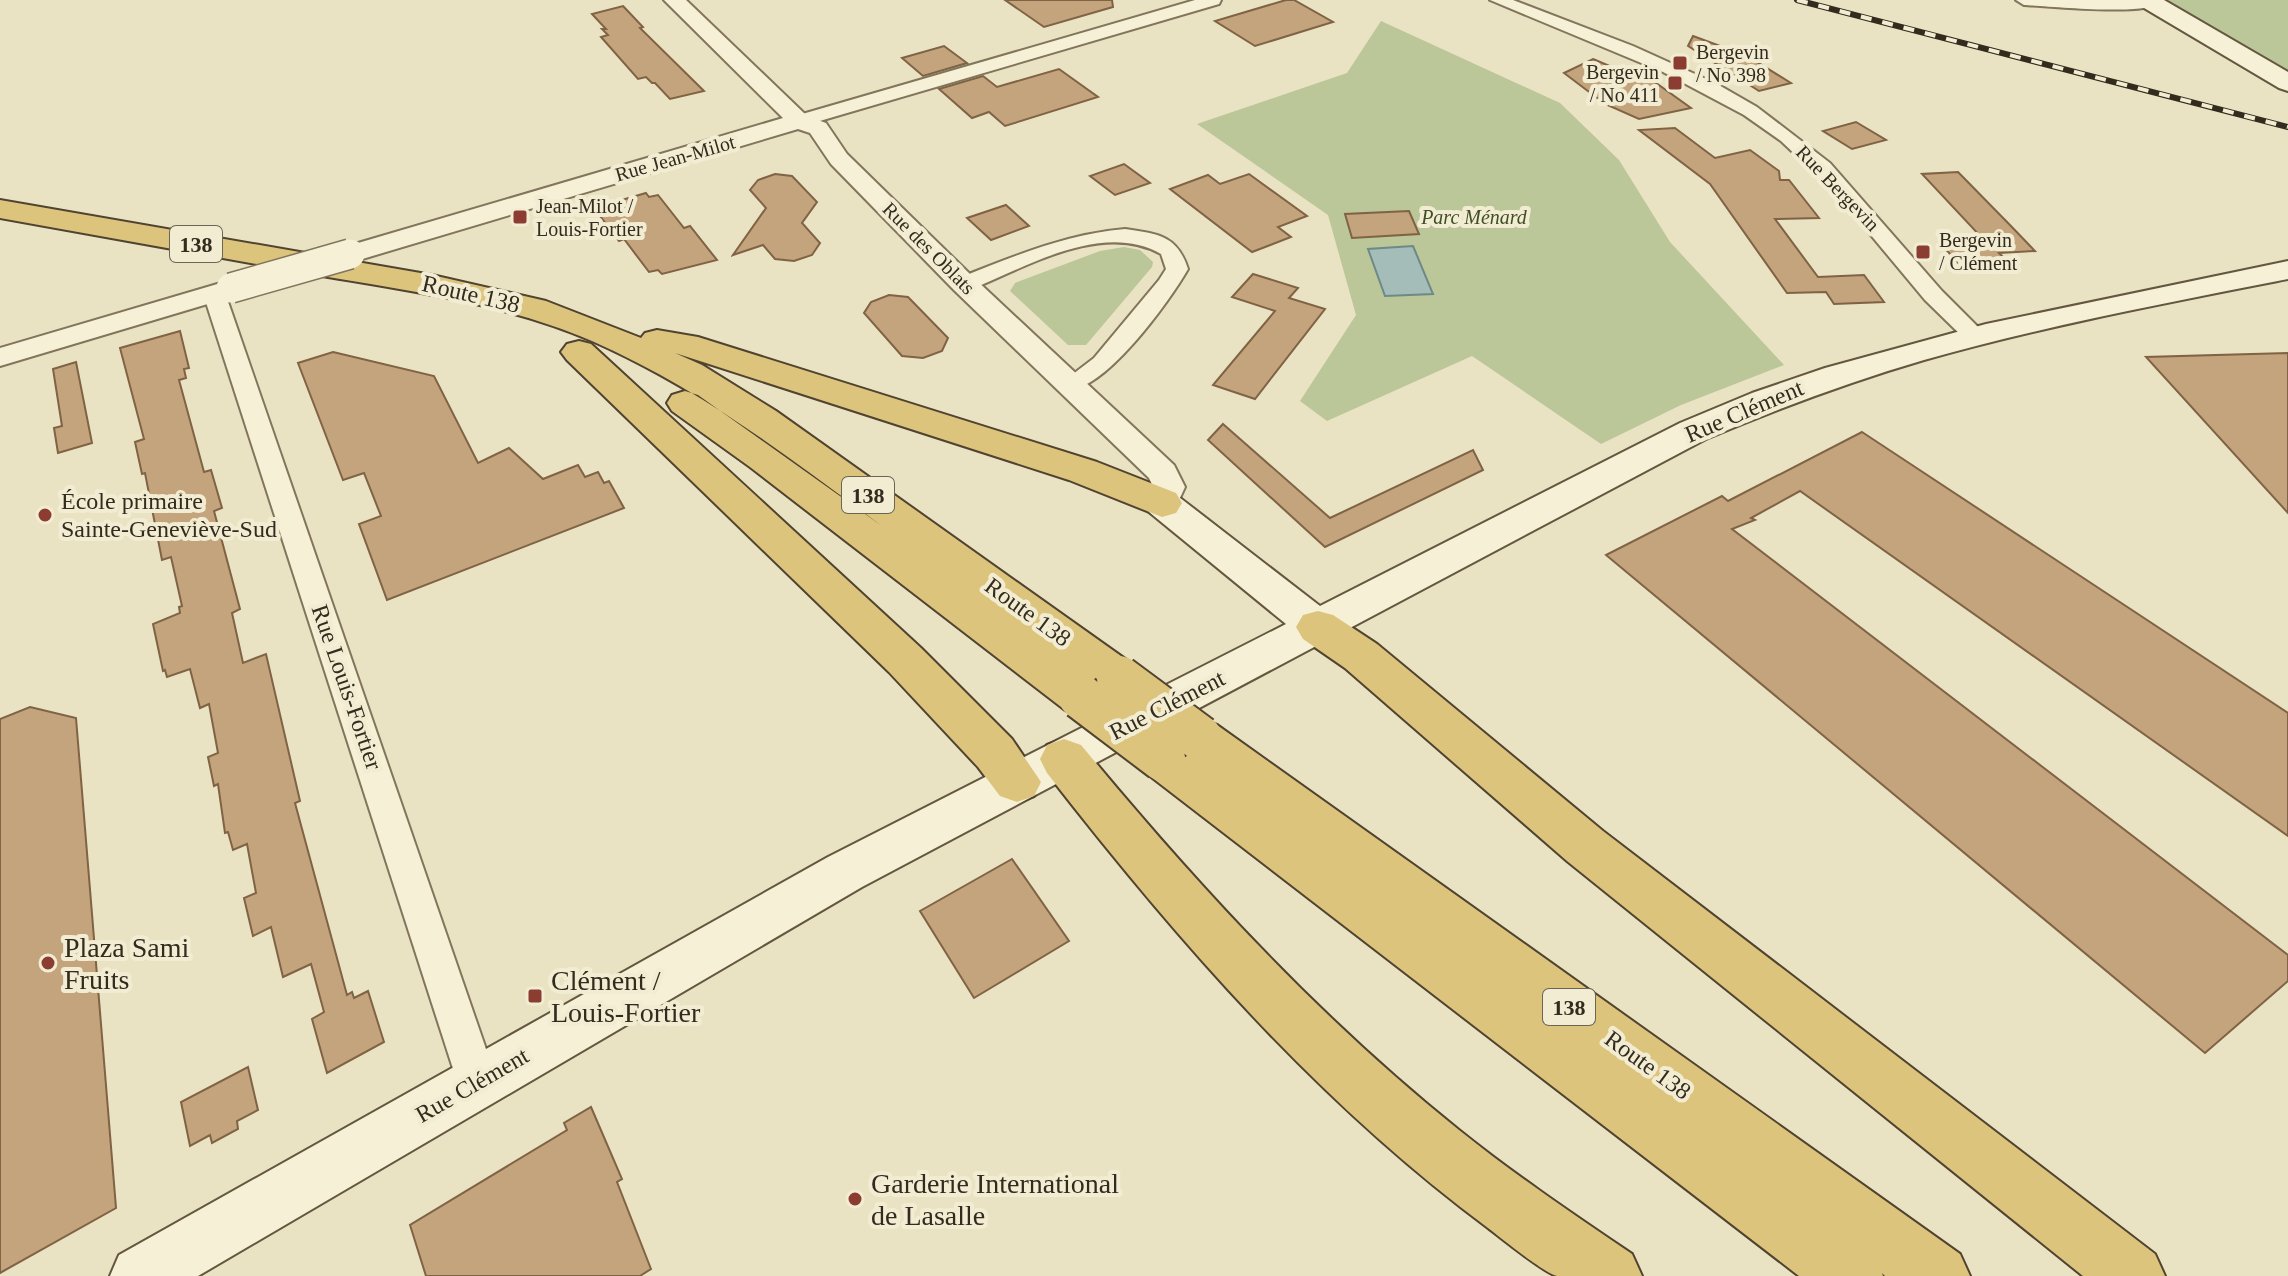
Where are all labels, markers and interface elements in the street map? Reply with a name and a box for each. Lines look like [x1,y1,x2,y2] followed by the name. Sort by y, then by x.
[1696,41,1769,86] place label: Bergevin / No 398
[1671,54,1689,72] marker: Bergevin / No 398
[1586,61,1659,106] place label: Bergevin / No 411
[1666,74,1684,92] marker: Bergevin / No 411
[612,130,738,186] street label: Rue Jean-Milot
[1791,141,1884,236] street label: Rue Bergevin
[536,195,643,240] place label: Jean-Milot / Louis-Fortier
[878,197,980,299] street label: Rue des Oblats
[1420,206,1528,228] park label: Parc Ménard
[511,208,529,226] marker: Jean-Milot / Louis-Fortier
[170,226,222,262] road number: 138
[1939,229,2018,274] place label: Bergevin / Clément
[1914,243,1932,261] marker: Bergevin / Clément
[420,270,522,318] street label: Route 138
[1681,374,1807,448] street label: Rue Clément
[842,477,894,513] road number: 138
[61,488,277,542] place label: École primaire Sainte-Geneviève-Sud
[36,506,54,524] marker: École primaire Sainte-Geneviève-Sud
[980,572,1076,652] street label: Route 138
[307,601,387,773] street label: Rue Louis-Fortier
[1105,665,1229,745] street label: Rue Clément
[64,932,189,995] place label: Plaza Sami Fruits
[39,954,57,972] marker: Plaza Sami Fruits
[551,965,701,1028] place label: Clément / Louis-Fortier
[526,987,544,1005] marker: Clément / Louis-Fortier
[1543,989,1595,1025] road number: 138
[1600,1025,1696,1105] street label: Route 138
[411,1042,533,1128] street label: Rue Clément
[871,1168,1119,1231] place label: Garderie International de Lasalle
[846,1190,864,1208] marker: Garderie International de Lasalle

